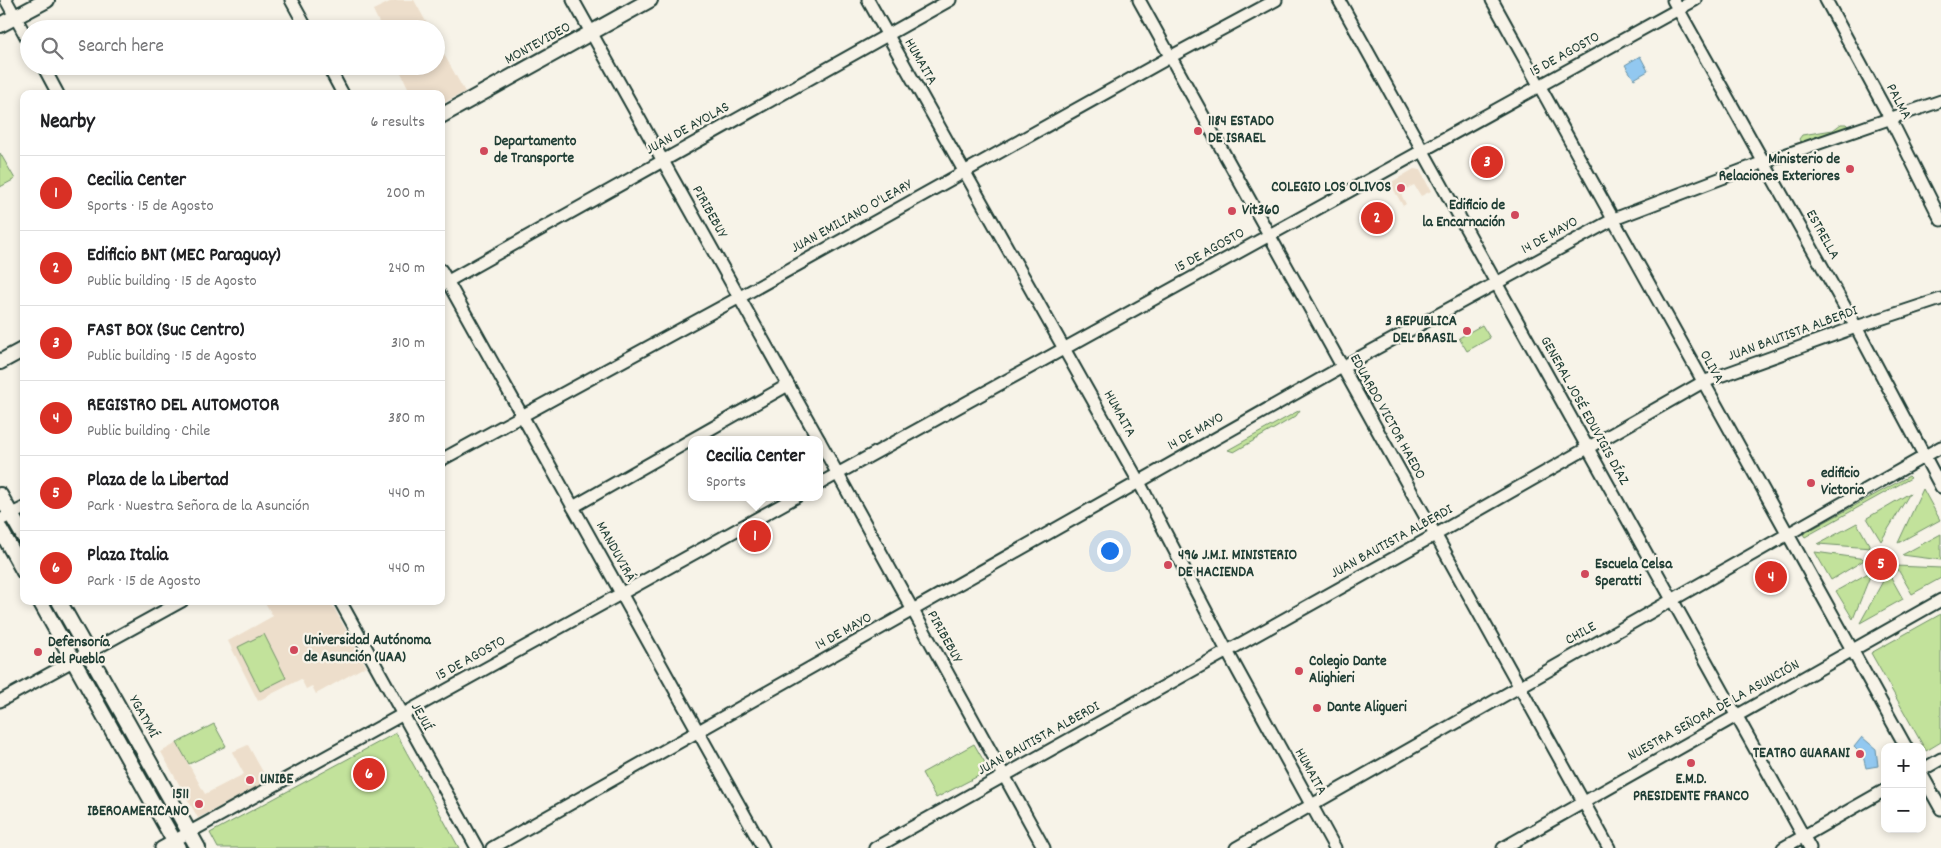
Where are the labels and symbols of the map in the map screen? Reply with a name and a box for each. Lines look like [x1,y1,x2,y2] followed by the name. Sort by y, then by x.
[501,17,575,71] street label: MONTEVIDEO
[1526,27,1604,83] street label: 15 DE AGOSTO
[898,35,942,89] street label: HUMAITA
[1879,80,1917,124] street label: PALMA
[642,97,734,161] street label: JUAN DE AYOLAS
[1208,111,1275,150] place label: 1184 ESTADO DE ISRAEL
[1192,125,1204,137] marker: 1184 ESTADO DE ISRAEL
[494,131,577,170] place label: Departamento de Transporte
[1471,143,1503,181] pin: 3
[478,145,490,157] marker: Departamento de Transporte
[1719,149,1840,188] place label: Ministerio de Relaciones Exteriores
[1844,163,1856,175] marker: Ministerio de Relaciones Exteriores
[787,174,917,260] street label: JUAN EMILIANO O'LEARY
[1271,177,1391,199] place label: COLEGIO LOS OLIVOS
[686,182,733,243] street label: PIRIBEBUY
[1395,182,1407,194] marker: COLEGIO LOS OLIVOS
[1422,195,1505,234] place label: Edificio de la Encarnación
[1361,199,1393,237] pin: 2
[1242,200,1280,222] place label: Vit360
[1226,205,1238,217] marker: Vit360
[1799,206,1845,264] street label: ESTRELLA
[1509,209,1521,221] marker: Edificio de la Encarnación
[1518,211,1582,261] street label: 14 DE MAYO
[1171,223,1249,279] street label: 15 DE AGOSTO
[1725,300,1861,368] street label: JUAN BAUTISTA ALBERDI
[1385,311,1458,350] place label: 3 REPUBLICA DEL BRASIL
[1461,325,1473,337] marker: 3 REPUBLICA DEL BRASIL
[1534,333,1634,490] street label: GENERAL JOSÉ EDUVIGIS DÍAZ
[1693,346,1729,388] street label: OLIVA
[1343,350,1431,484] street label: EDUARDO VICTOR HAEDO
[1097,386,1141,442] street label: HUMAITA
[1164,407,1228,457] street label: 14 DE MAYO
[1821,463,1866,502] place label: edificio Victoria
[1805,477,1817,489] marker: edificio Victoria
[1327,499,1458,585] street label: JUAN BAUTISTA ALBERDI
[739,517,771,555] pin: 1
[589,518,641,587] street label: MANDUVIRÁ
[1097,538,1123,564] your location
[1178,545,1298,584] place label: 496 J.M.I. MINISTERIO DE HACIENDA
[1865,545,1897,583] pin: 5
[1595,554,1673,593] place label: Escuela Celsa Speratti
[1755,558,1787,596] pin: 4
[1162,559,1174,571] marker: 496 J.M.I. MINISTERIO DE HACIENDA
[1579,568,1591,580] marker: Escuela Celsa Speratti
[812,607,876,657] street label: 14 DE MAYO
[921,607,968,668] street label: PIRIBEBUY
[1561,616,1601,652] street label: CHILE
[304,630,432,669] place label: Universidad Autónoma de Asunción (UAA)
[432,631,510,687] street label: 15 DE AGOSTO
[48,632,110,671] place label: Defensoría del Pueblo
[288,644,300,656] marker: Universidad Autónoma de Asunción (UAA)
[32,646,44,658] marker: Defensoría del Pueblo
[1309,651,1387,690] place label: Colegio Dante Alighieri
[1624,654,1804,768] street label: NUESTRA SEÑORA DE LA ASUNCIÓN
[1293,665,1305,677] marker: Colegio Dante Alighieri
[122,692,164,743] street label: YGATYMÍ
[974,696,1105,782] street label: JUAN BAUTISTA ALBERDI
[1327,697,1407,719] place label: Dante Aligueri
[404,699,438,736] street label: JEJUÍ
[1311,702,1323,714] marker: Dante Aligueri
[1753,743,1850,765] place label: TEATRO GUARANI
[1288,744,1332,800] street label: HUMAITA
[1854,748,1866,760] marker: TEATRO GUARANI
[353,755,385,793] pin: 6
[1685,757,1697,769] marker: E.M.D. PRESIDENTE FRANCO
[260,769,293,791] place label: UNIBE
[1633,769,1749,808] place label: E.M.D. PRESIDENTE FRANCO
[244,774,256,786] marker: UNIBE
[87,784,189,823] place label: 1511 IBEROAMERICANO
[193,798,205,810] marker: 1511 IBEROAMERICANO

